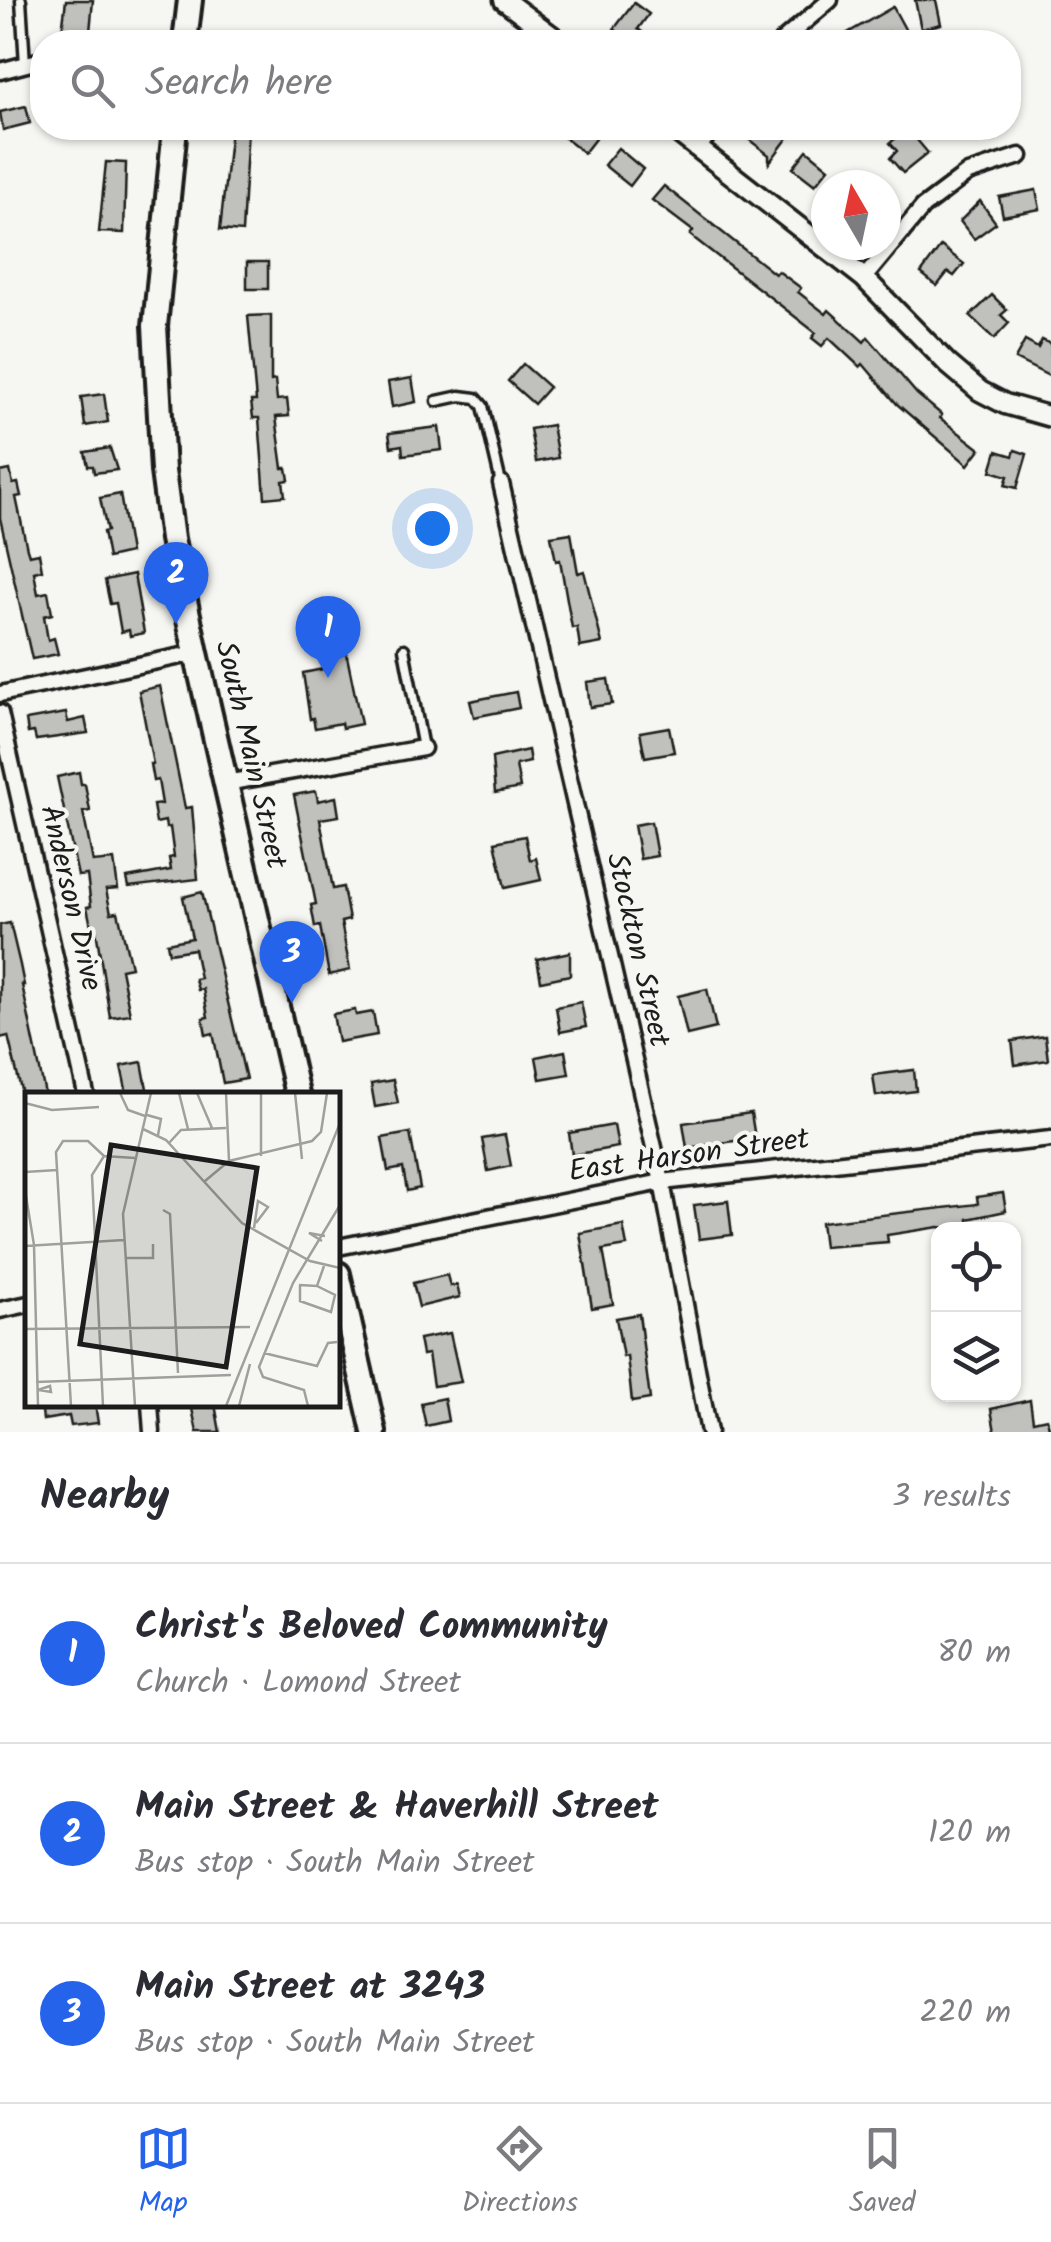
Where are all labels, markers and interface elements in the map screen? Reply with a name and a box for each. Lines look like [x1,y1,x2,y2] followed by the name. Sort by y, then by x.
[30,30,1021,140] search box
[145,55,332,115] text: Search here
[65,58,120,113] icon: search
[811,170,901,260] north arrow
[407,503,458,554] your location
[144,542,208,624] pin: 2
[296,596,360,678] pin: 1
[200,636,300,874] street label: South Main Street
[25,800,115,996] street label: Anderson Drive
[591,848,683,1052] street label: Stockton Street
[260,920,324,1003] pin: 3
[25,1092,340,1407] inset map
[566,1115,813,1197] street label: East Harson Street
[931,1222,1021,1402] map controls
[931,1222,1021,1312] button: locate
[931,1312,1021,1402] button: layers
[40,1464,169,1531] text: Nearby
[892,1472,1011,1523] text: 3 results
[135,1598,608,1658] text: Christ's Beloved Community
[68,1628,77,1679] text: 1
[937,1628,1011,1679] text: 80 m
[135,1658,461,1709] text: Church · Lomond Street
[135,1778,659,1838] text: Main Street & Haverhill Street
[63,1808,82,1859] text: 2
[928,1808,1011,1859] text: 120 m
[135,1838,534,1889] text: Bus stop · South Main Street
[135,1958,485,2018] text: Main Street at 3243
[64,1988,81,2039] text: 3
[920,1988,1011,2039] text: 220 m
[135,2018,534,2069] text: Bus stop · South Main Street
[136,2121,191,2226] tab: Map
[462,2121,578,2226] tab: Directions
[849,2121,915,2226] tab: Saved

